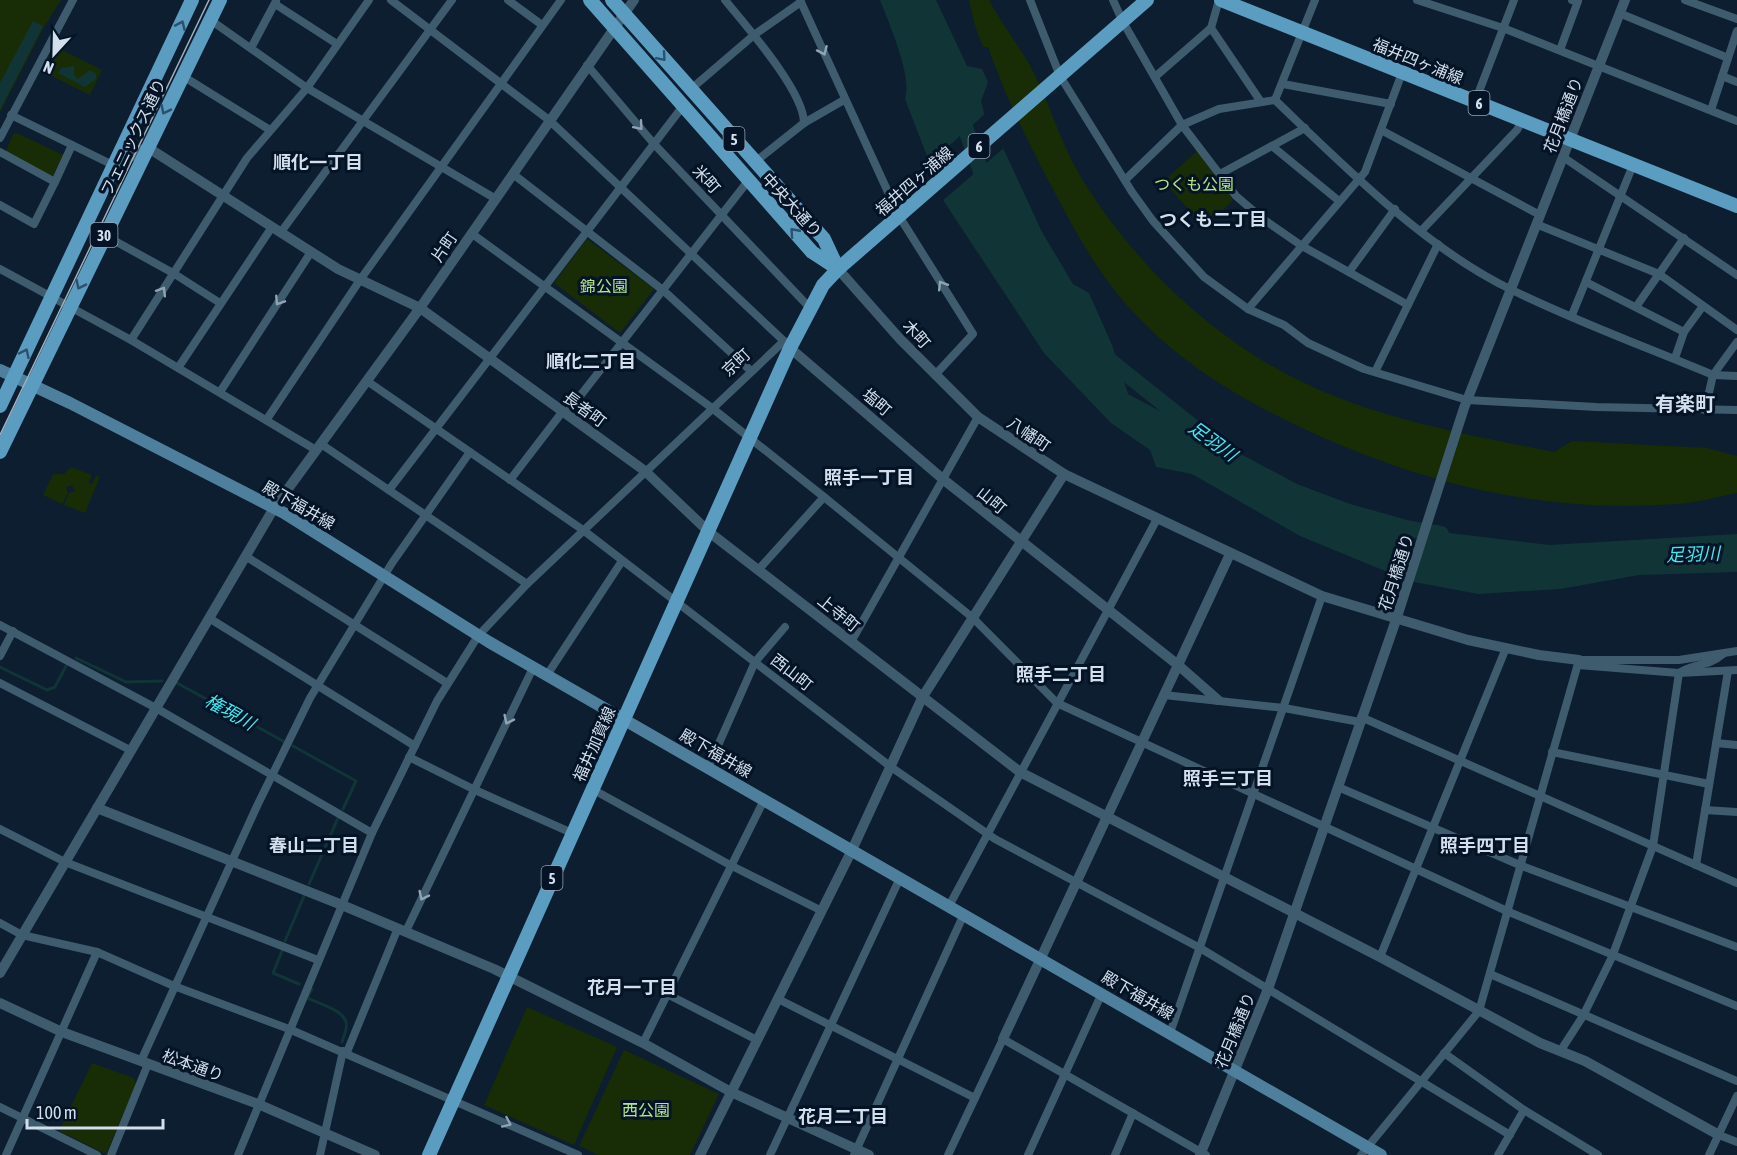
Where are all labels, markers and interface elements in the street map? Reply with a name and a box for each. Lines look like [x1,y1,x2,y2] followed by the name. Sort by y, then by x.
[174,21,186,32] one-way arrow
[24,24,84,84] north arrow
[1370,35,1466,87] street label: 福井四ヶ浦線
[815,45,827,56] one-way arrow
[655,50,666,61] one-way arrow
[41,58,56,78] text: N
[1540,74,1586,156] street label: 花月橋通り
[97,76,169,198] street label: フェニックス通り
[1468,91,1490,115] road number: 6
[161,103,173,114] one-way arrow
[631,119,642,130] one-way arrow
[724,127,744,151] road number: 5
[968,134,990,158] road number: 6
[872,143,956,219] street label: 福井四ヶ浦線
[273,152,363,173] district label: 順化一丁目
[690,161,724,197] street label: 米町
[759,169,825,241] street label: 中央大通り
[1154,175,1234,193] park label: つくも公園
[1159,209,1267,230] district label: つくも二丁目
[90,223,118,247] road number: 30
[790,228,801,238] one-way arrow
[428,229,460,265] street label: 片町
[580,277,628,295] park label: 錦公園
[76,279,87,290] one-way arrow
[937,281,949,291] one-way arrow
[155,287,167,297] one-way arrow
[275,295,287,305] one-way arrow
[900,316,934,352] street label: 木町
[718,345,754,379] street label: 京町
[18,349,30,360] one-way arrow
[546,351,636,372] district label: 順化二丁目
[859,385,895,419] street label: 塩町
[560,388,610,430] street label: 長者町
[1655,392,1715,415] district label: 有楽町
[1004,413,1054,455] street label: 八幡町
[1185,417,1243,467] water label: 足羽川
[824,467,914,488] district label: 照手一丁目
[260,477,338,533] street label: 殿下福井線
[974,483,1010,517] street label: 山町
[1375,531,1417,613] street label: 花月橋通り
[1666,542,1722,565] water label: 足羽川
[815,591,863,635] street label: 上寺町
[768,650,816,694] street label: 西山町
[1016,664,1106,685] district label: 照手二丁目
[201,690,260,735] water label: 権現川
[570,704,618,784] street label: 福井加賀線
[503,714,515,725] one-way arrow
[677,725,755,781] street label: 殿下福井線
[1183,768,1273,789] district label: 照手三丁目
[269,835,359,856] district label: 春山二丁目
[1440,835,1530,856] district label: 照手四丁目
[542,866,562,890] road number: 5
[419,889,431,900] one-way arrow
[1099,967,1177,1023] street label: 殿下福井線
[587,977,677,998] district label: 花月一丁目
[1212,990,1258,1070] street label: 花月橋通り
[160,1046,226,1084] street label: 松本通り
[27,1092,164,1130] scale bar
[622,1101,670,1119] park label: 西公園
[36,1102,77,1123] text: 100 m
[798,1106,888,1127] district label: 花月二丁目
[500,1115,511,1127] one-way arrow

